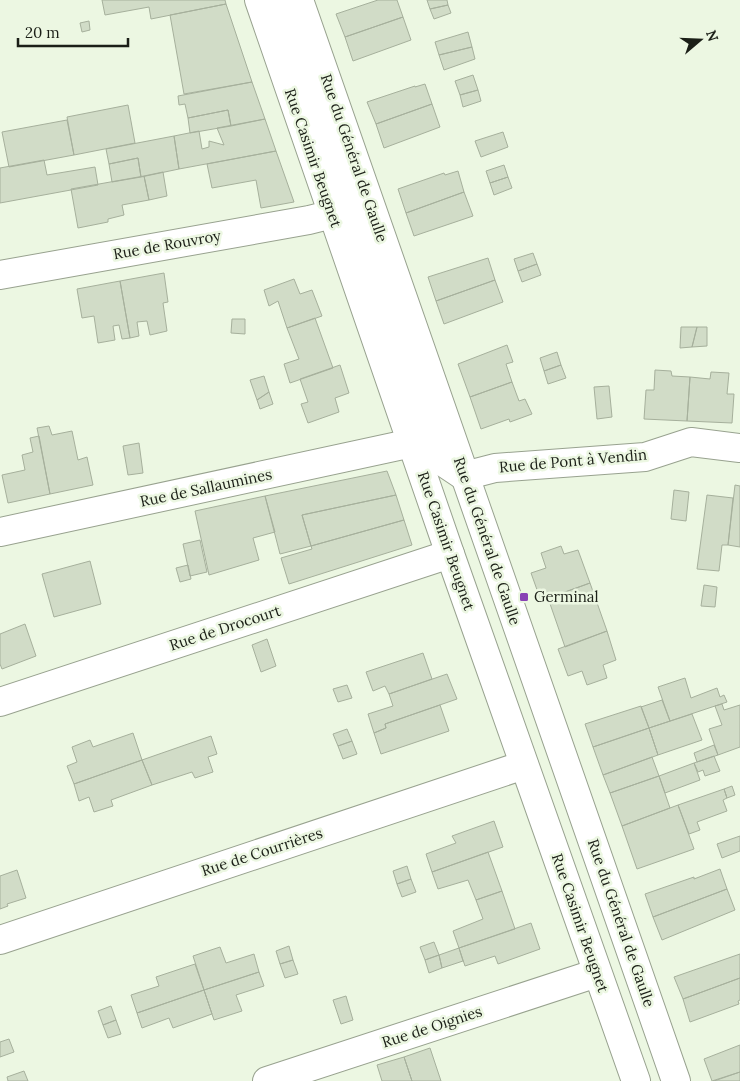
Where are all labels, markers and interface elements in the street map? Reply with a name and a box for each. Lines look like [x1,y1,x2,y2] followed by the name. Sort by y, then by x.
[18,15,128,47] scale bar
[675,15,725,65] north arrow
[25,23,60,42] text: 20 m
[702,28,723,44] text: N
[317,71,392,244] street label: Rue du Général de Gaulle
[281,86,346,230] street label: Rue Casimir Beugnet
[112,226,222,263] street label: Rue de Rouvroy
[498,445,648,476] street label: Rue de Pont à Vendin
[450,454,525,627] street label: Rue du Général de Gaulle
[138,464,274,511] street label: Rue de Sallaumines
[414,469,479,613] street label: Rue Casimir Beugnet
[534,587,599,606] place label: Germinal
[518,591,530,603] marker: Germinal
[167,601,283,654] street label: Rue de Drocourt
[199,823,325,880] street label: Rue de Courrières
[584,836,659,1009] street label: Rue du Général de Gaulle
[548,851,613,995] street label: Rue Casimir Beugnet
[379,1001,484,1052] street label: Rue de Oignies

